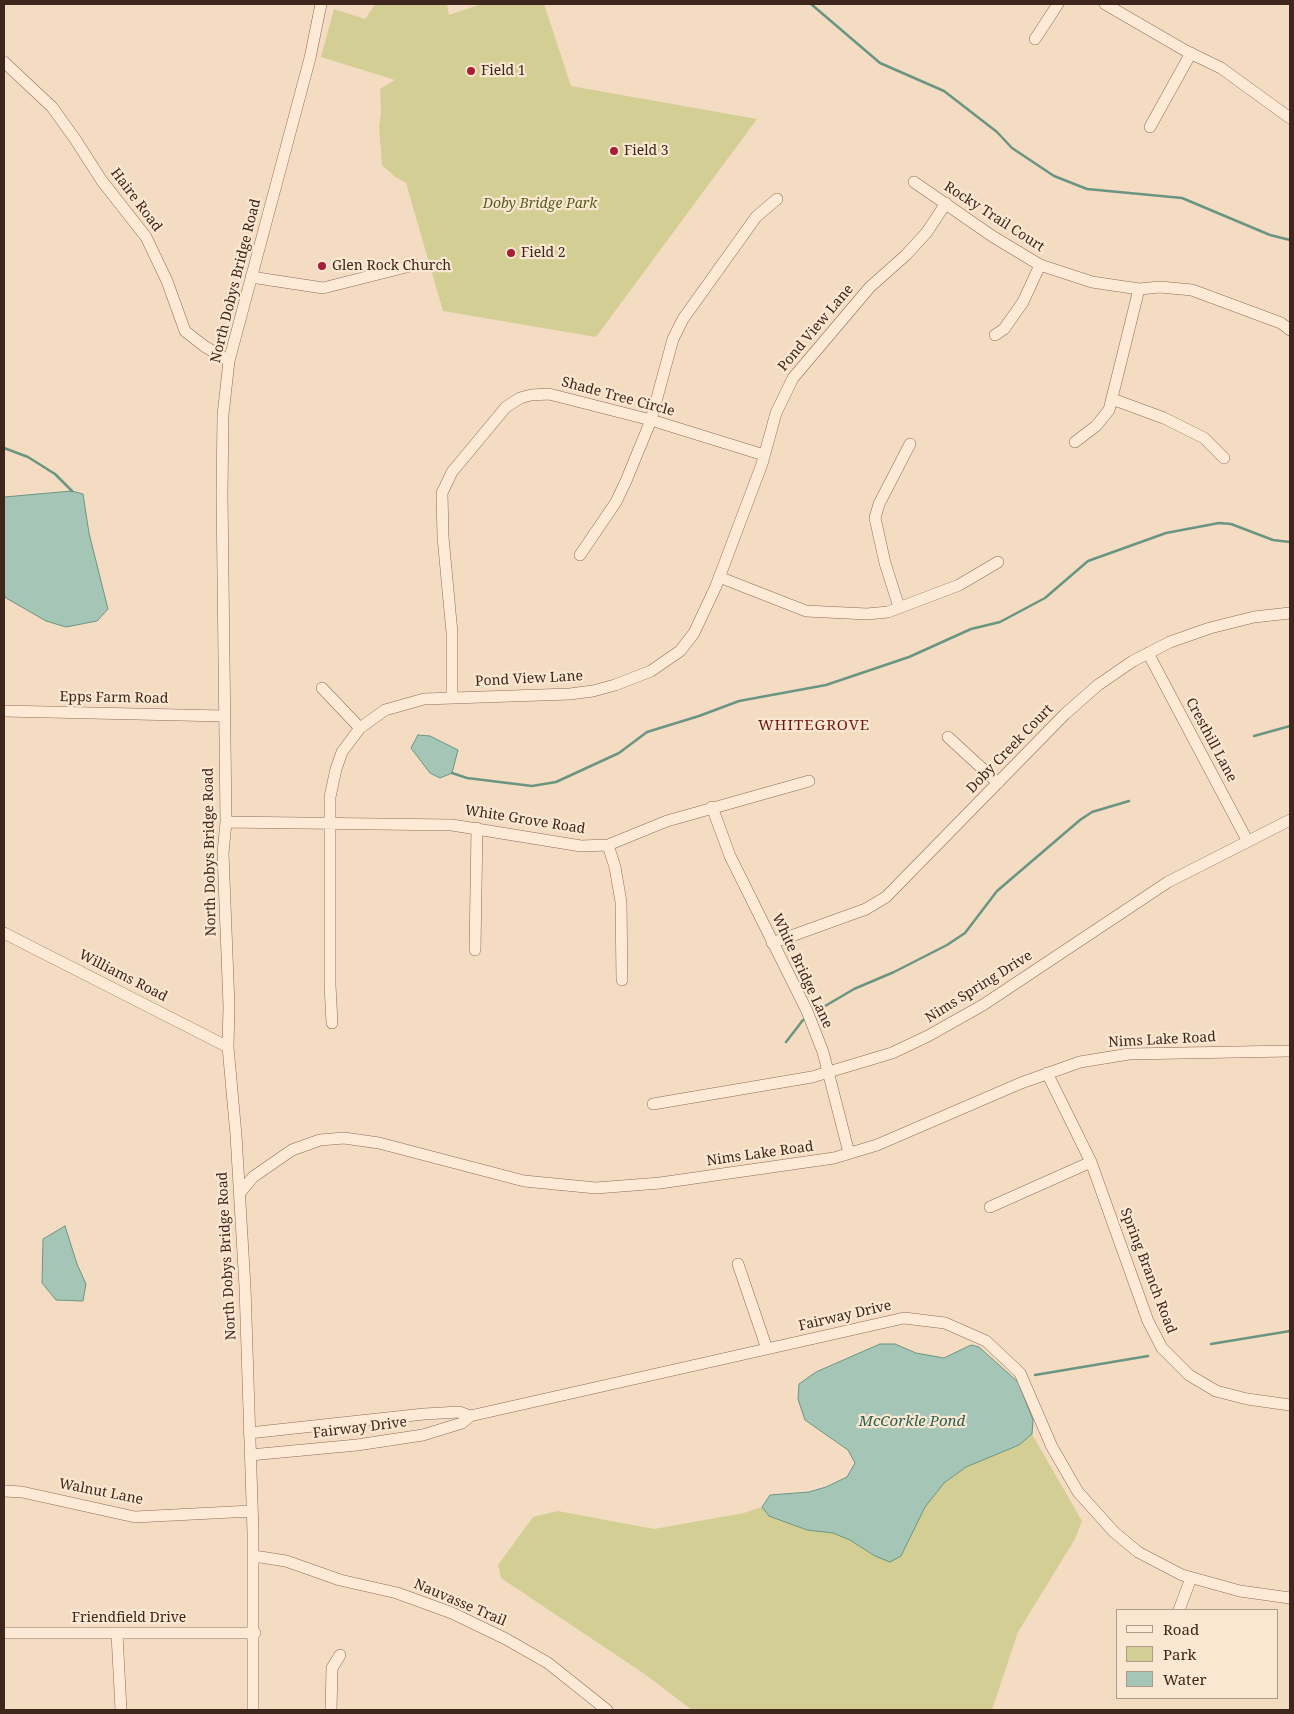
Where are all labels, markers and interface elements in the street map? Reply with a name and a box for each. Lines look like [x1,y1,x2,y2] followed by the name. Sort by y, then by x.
[481,63,526,79] place label: Field 1
[465,65,477,77] marker: Field 1
[624,143,669,159] place label: Field 3
[608,145,620,157] marker: Field 3
[107,165,165,235] street label: Haire Road
[941,178,1047,256] street label: Rocky Trail Court
[483,196,597,212] park label: Doby Bridge Park
[207,197,265,365] street label: North Dobys Bridge Road
[521,245,566,261] place label: Field 2
[505,247,517,259] marker: Field 2
[332,258,451,274] place label: Glen Rock Church
[316,260,328,272] marker: Glen Rock Church
[775,281,857,375] street label: Pond View Lane
[560,374,676,420] street label: Shade Tree Circle
[475,668,583,690] street label: Pond View Lane
[60,689,168,707] street label: Epps Farm Road
[1182,695,1240,785] street label: Cresthill Lane
[963,701,1057,797] street label: Doby Creek Court
[757,717,871,735] district label: WHITEGROVE
[200,768,220,936] street label: North Dobys Bridge Road
[464,802,586,838] street label: White Grove Road
[768,911,836,1031] street label: White Bridge Lane
[76,946,170,1006] street label: Williams Road
[923,947,1035,1027] street label: Nims Spring Drive
[1108,1029,1216,1051] street label: Nims Lake Road
[705,1138,815,1170] street label: Nims Lake Road
[214,1171,240,1341] street label: North Dobys Bridge Road
[1116,1206,1180,1336] street label: Spring Branch Road
[797,1297,893,1335] street label: Fairway Drive
[859,1413,965,1431] water label: McCorkle Pond
[312,1414,408,1442] street label: Fairway Drive
[57,1476,145,1508] street label: Walnut Lane
[411,1576,509,1630] street label: Nauvasse Trail
[1116,1609,1279,1699] legend
[72,1610,186,1626] street label: Friendfield Drive
[1163,1619,1199,1639] text: Road
[1163,1644,1196,1664] text: Park
[1163,1669,1206,1689] text: Water

